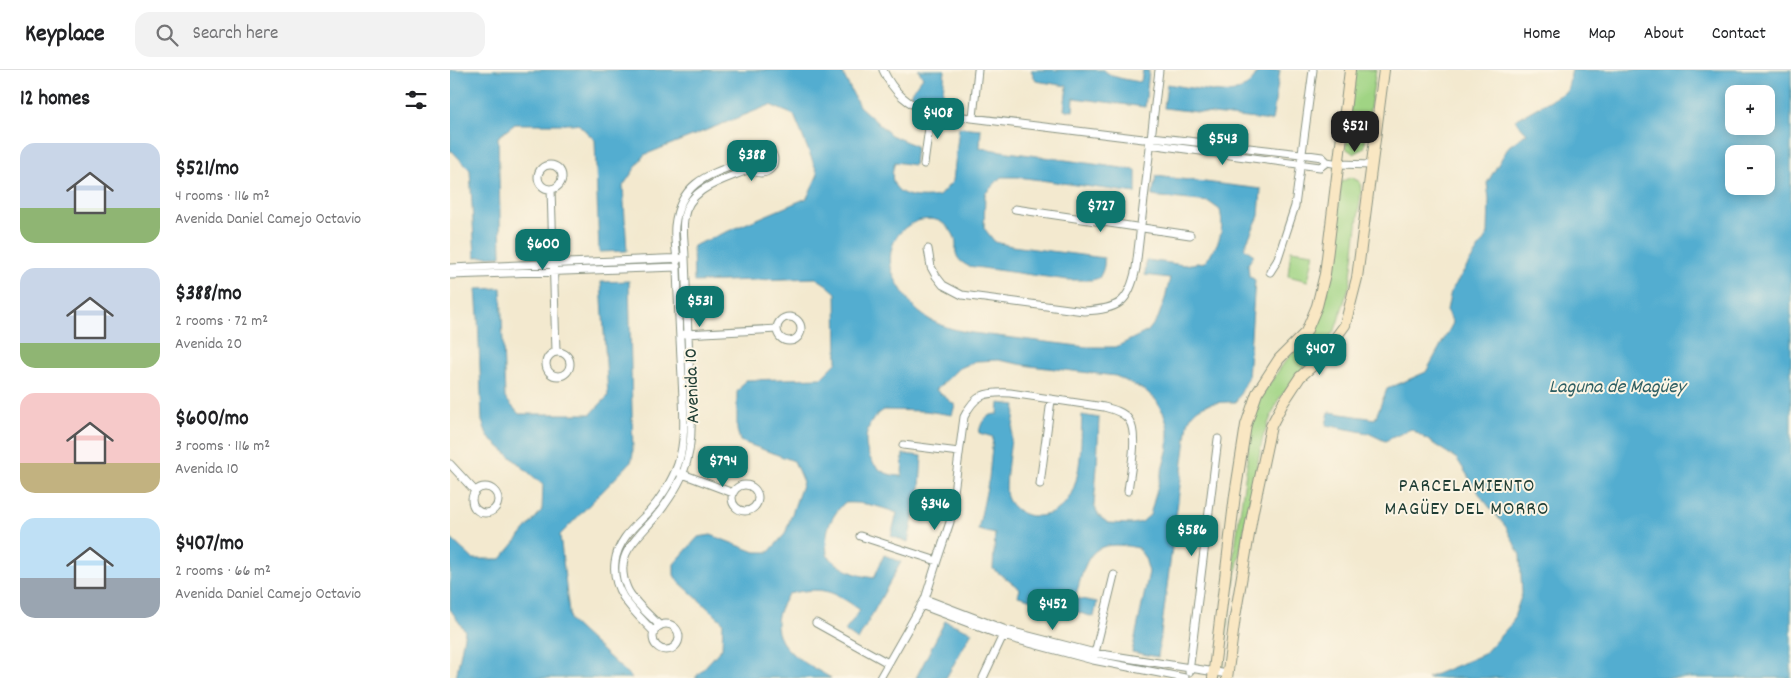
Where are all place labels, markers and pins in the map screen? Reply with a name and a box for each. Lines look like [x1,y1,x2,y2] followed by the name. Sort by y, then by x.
[908,98,968,140] pin: $408
[1325,111,1385,153] pin: $521
[1193,124,1253,166] pin: $543
[722,140,782,182] pin: $388
[1071,190,1131,233] pin: $727
[513,228,573,271] pin: $600
[670,286,730,328] pin: $531
[1290,334,1350,376] pin: $407
[693,446,753,488] pin: $794
[905,488,965,531] pin: $346
[1162,514,1222,557] pin: $586
[1023,588,1083,631] pin: $452

